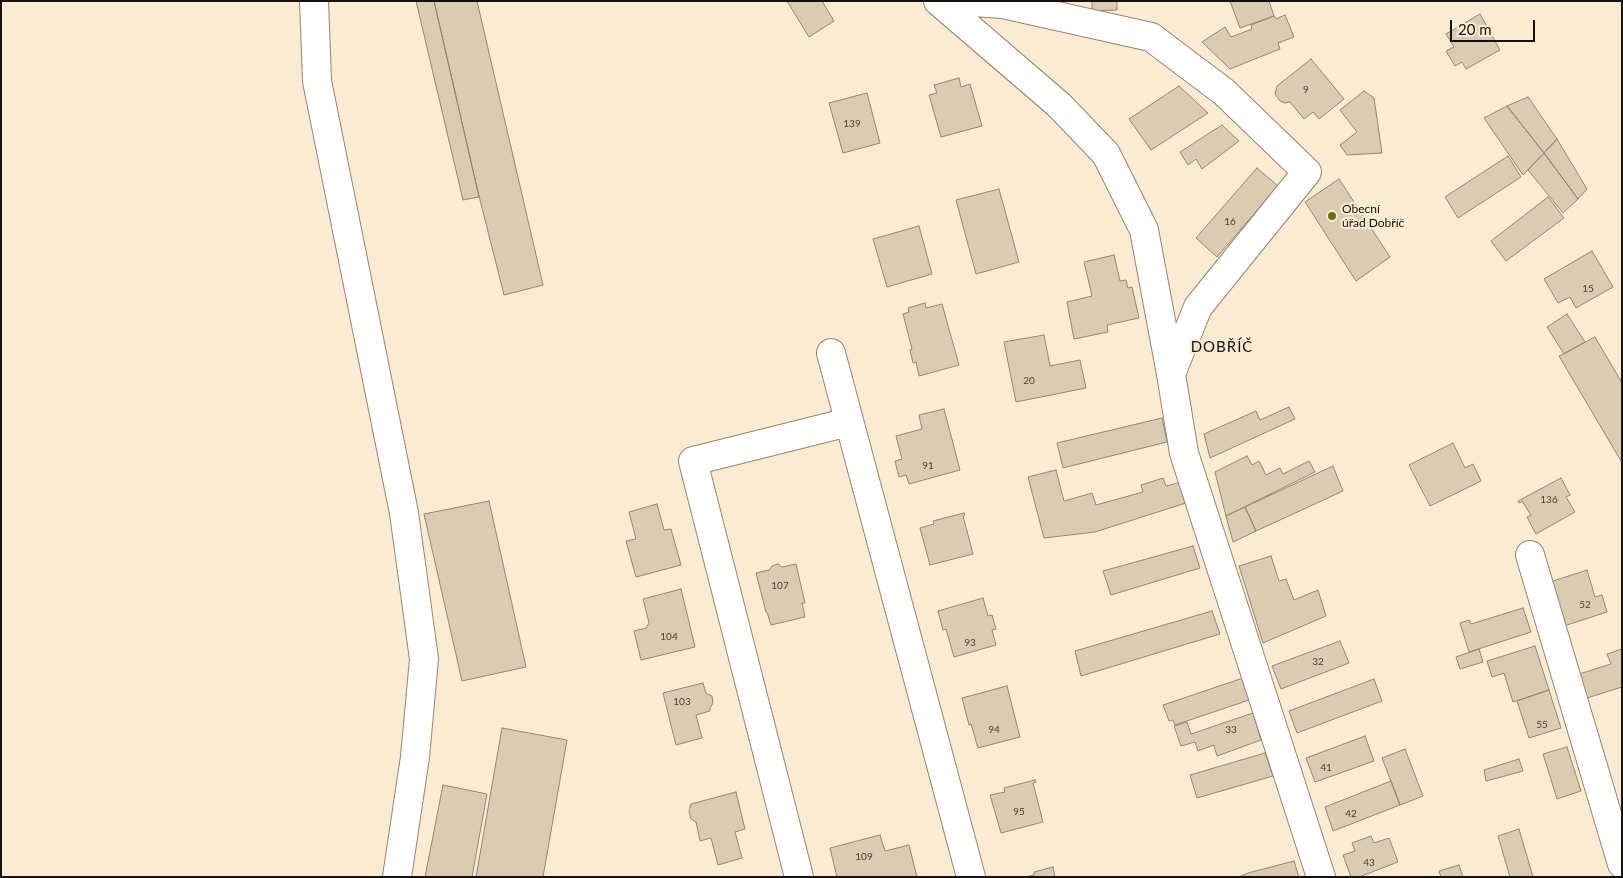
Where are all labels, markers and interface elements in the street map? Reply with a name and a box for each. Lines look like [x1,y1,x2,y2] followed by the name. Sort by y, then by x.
[1453,10,1538,42] scale bar
[1458,20,1492,38] text: 20 m
[1303,84,1309,96] house number: 9
[843,118,861,130] house number: 139
[1342,202,1404,230] place label: Obecní úřad Dobříč
[1326,210,1338,222] marker: Obecní úřad Dobříč
[1224,216,1236,228] house number: 16
[1582,283,1594,295] house number: 15
[1190,338,1254,356] district label: DOBŘÍČ
[1023,375,1035,387] house number: 20
[922,460,934,472] house number: 91
[1540,494,1558,506] house number: 136
[771,580,789,592] house number: 107
[1579,599,1591,611] house number: 52
[660,631,678,643] house number: 104
[964,637,976,649] house number: 93
[1312,656,1324,668] house number: 32
[673,696,691,708] house number: 103
[1536,719,1548,731] house number: 55
[988,724,1000,736] house number: 94
[1225,724,1237,736] house number: 33
[1320,762,1332,774] house number: 41
[1013,806,1025,818] house number: 95
[1345,808,1357,820] house number: 42
[855,851,873,863] house number: 109
[1363,857,1375,869] house number: 43

